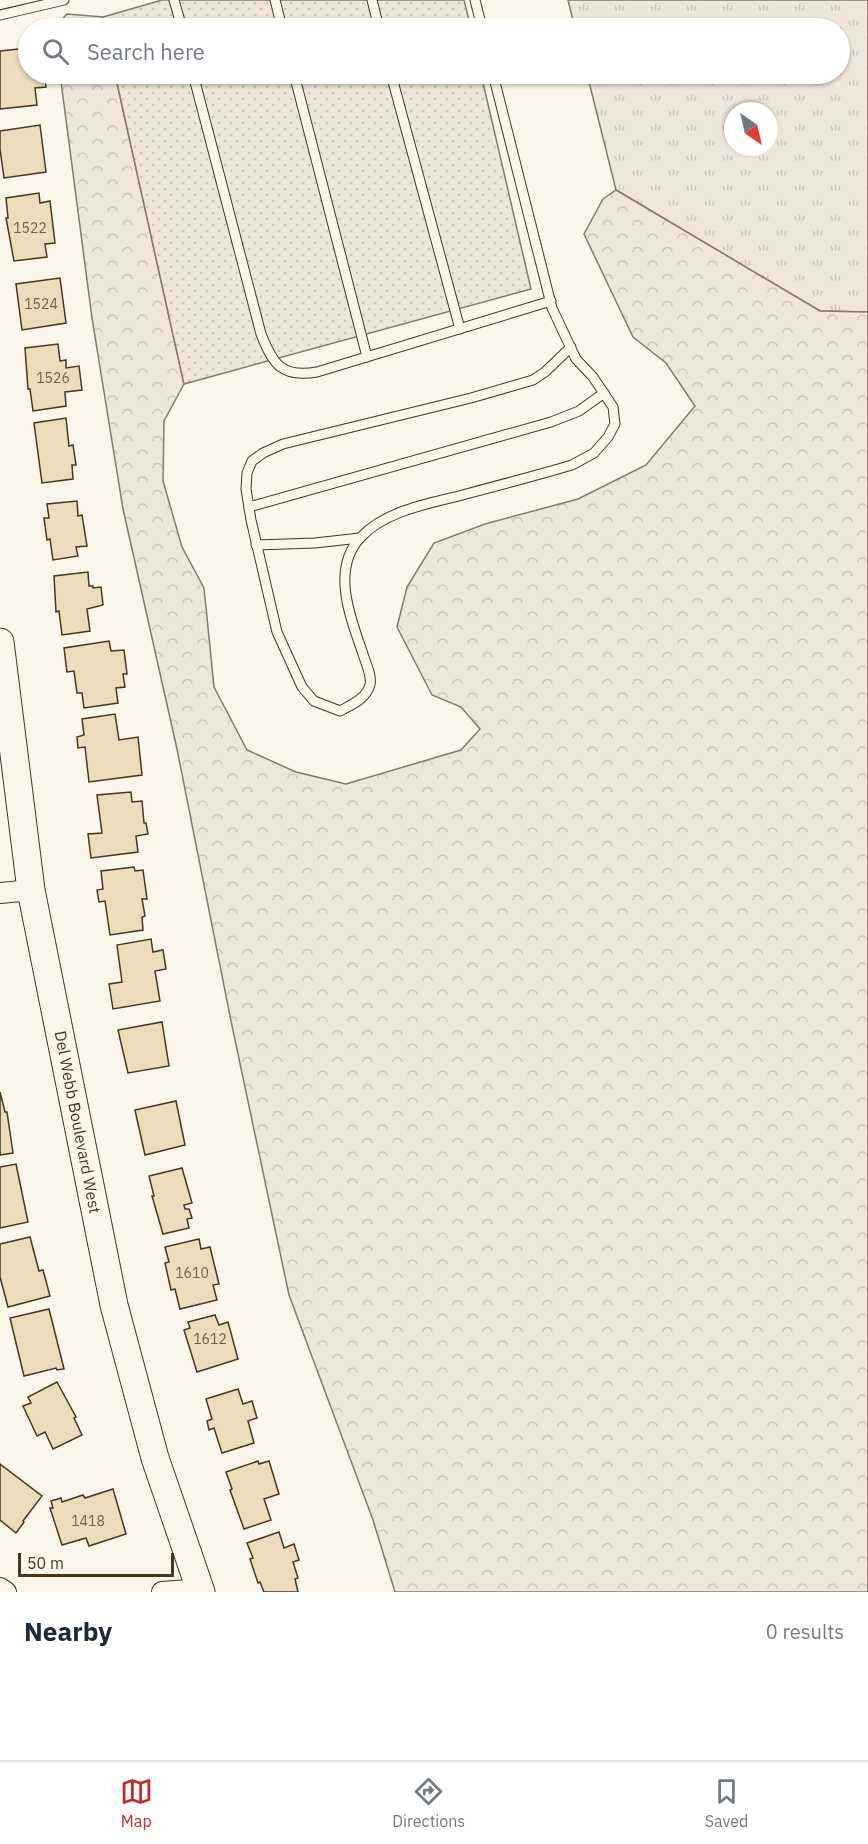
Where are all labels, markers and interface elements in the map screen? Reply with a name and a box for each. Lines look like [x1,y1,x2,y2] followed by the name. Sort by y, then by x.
[18,18,850,84] search box
[39,35,72,68] icon: search
[87,37,205,66] text: Search here
[724,102,778,156] north arrow
[13,219,47,237] house number: 1522
[24,295,58,313] house number: 1524
[36,369,70,387] house number: 1526
[50,1029,106,1215] street label: Del Webb Boulevard West
[175,1264,209,1282] house number: 1610
[193,1330,227,1348] house number: 1612
[71,1512,105,1530] house number: 1418
[18,1550,174,1578] scale bar
[27,1553,64,1573] text: 50 m
[24,1614,112,1648] text: Nearby
[766,1618,844,1645] text: 0 results
[120,1775,153,1831] tab: Map
[392,1775,465,1831] tab: Directions
[705,1775,748,1831] tab: Saved

